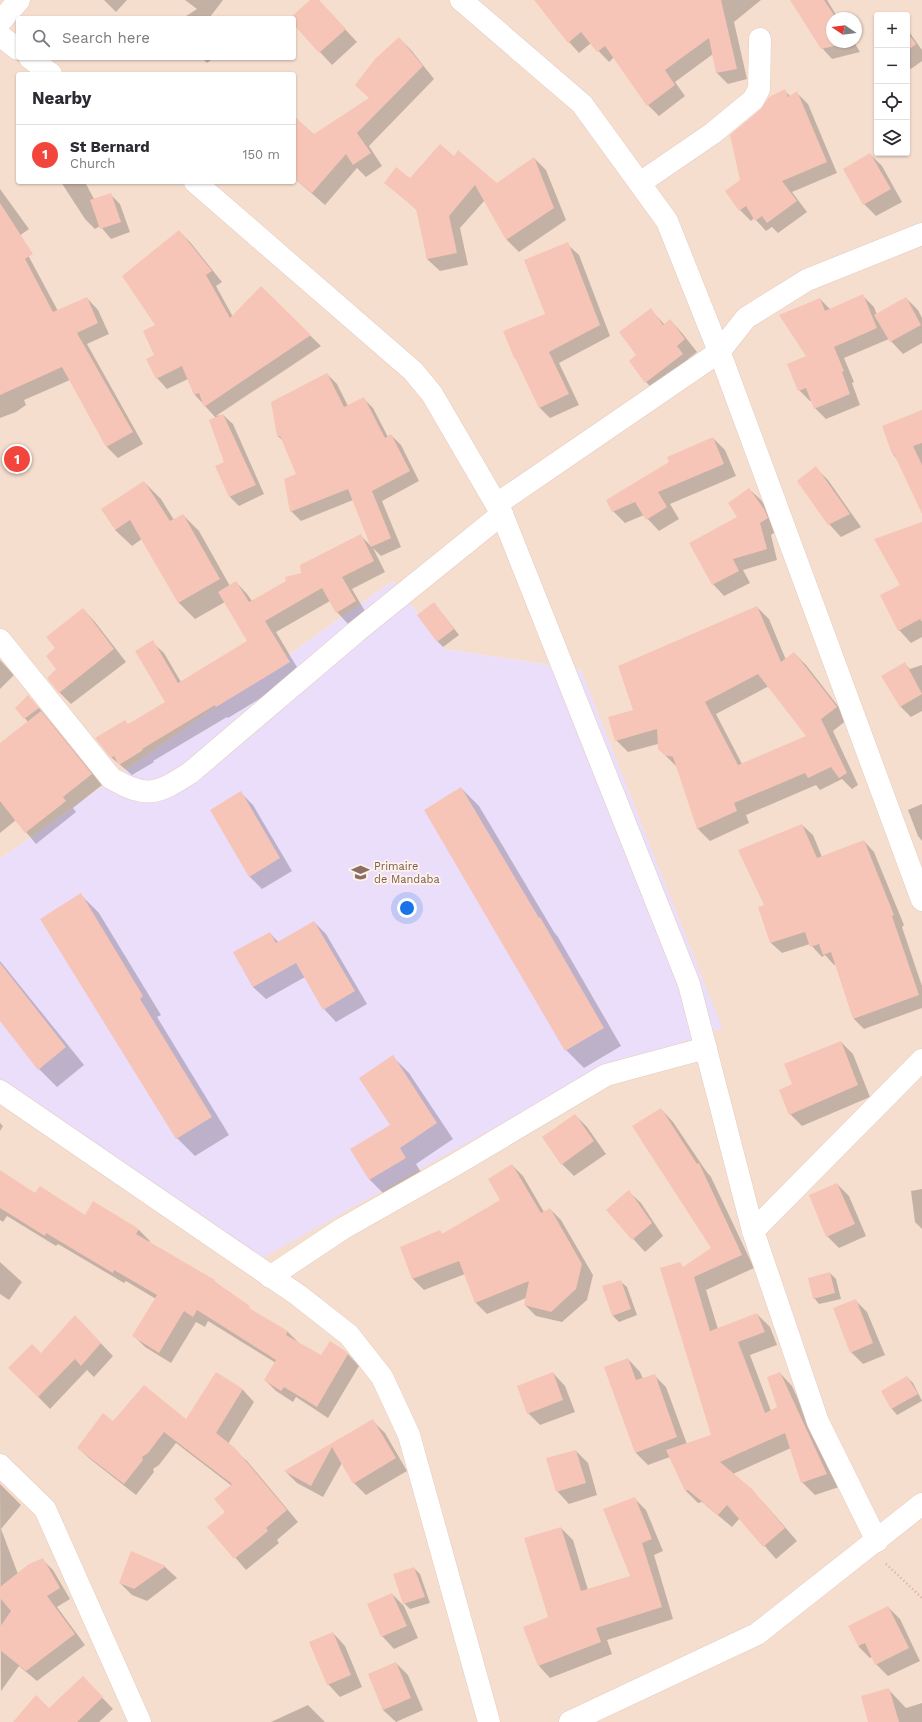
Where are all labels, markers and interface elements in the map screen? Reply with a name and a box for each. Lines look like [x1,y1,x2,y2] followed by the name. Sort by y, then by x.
[826,12,862,48] north arrow
[874,12,910,156] map controls
[874,12,910,48] button: +
[16,16,296,60] search box
[30,27,52,49] icon: search
[62,29,150,47] text: Search here
[874,48,910,84] button: −
[874,84,910,120] button: locate
[32,88,91,108] text: Nearby
[874,120,910,156] button: layers
[70,138,150,156] text: St Bernard
[42,147,48,162] text: 1
[242,147,280,162] text: 150 m
[70,156,115,171] text: Church
[4,444,30,474] pin: 1
[374,860,440,886] place label: Primaire de Mandaba
[351,862,371,882] school or university icon: Primaire de Mandaba
[397,898,417,918] your location

